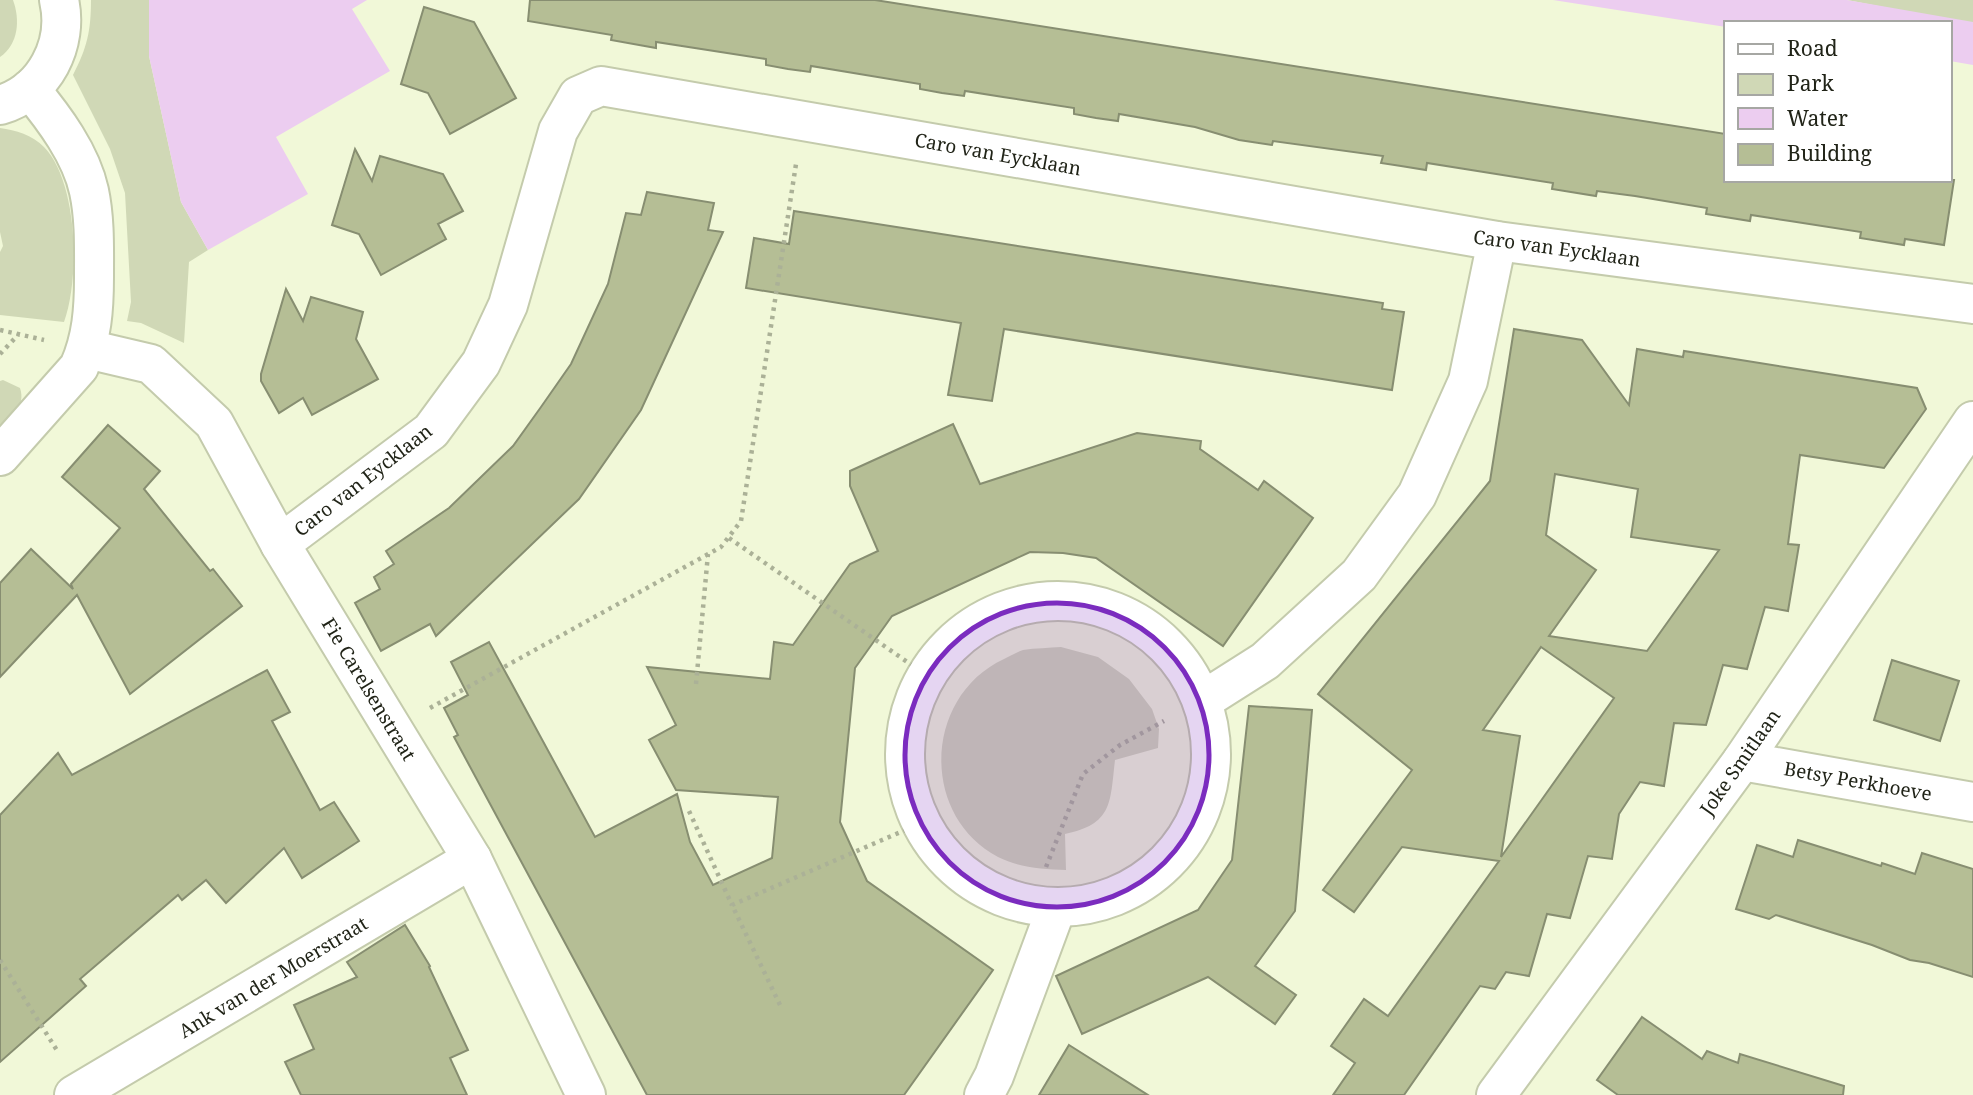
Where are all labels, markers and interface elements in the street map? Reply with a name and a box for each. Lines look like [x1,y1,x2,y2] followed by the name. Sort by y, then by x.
[1724,21,1952,182] legend
[1787,34,1838,62] text: Road
[1787,69,1834,97] text: Park
[1787,104,1848,132] text: Water
[913,127,1083,181] street label: Caro van Eycklaan
[1787,139,1872,167] text: Building
[1472,223,1642,273] street label: Caro van Eycklaan
[289,418,437,542] street label: Caro van Eycklaan
[316,613,422,766] street label: Fie Carelsenstraat
[1693,704,1786,821] street label: Joke Smitlaan
[1782,755,1934,807] street label: Betsy Perkhoeve
[174,910,373,1044] street label: Ank van der Moerstraat

